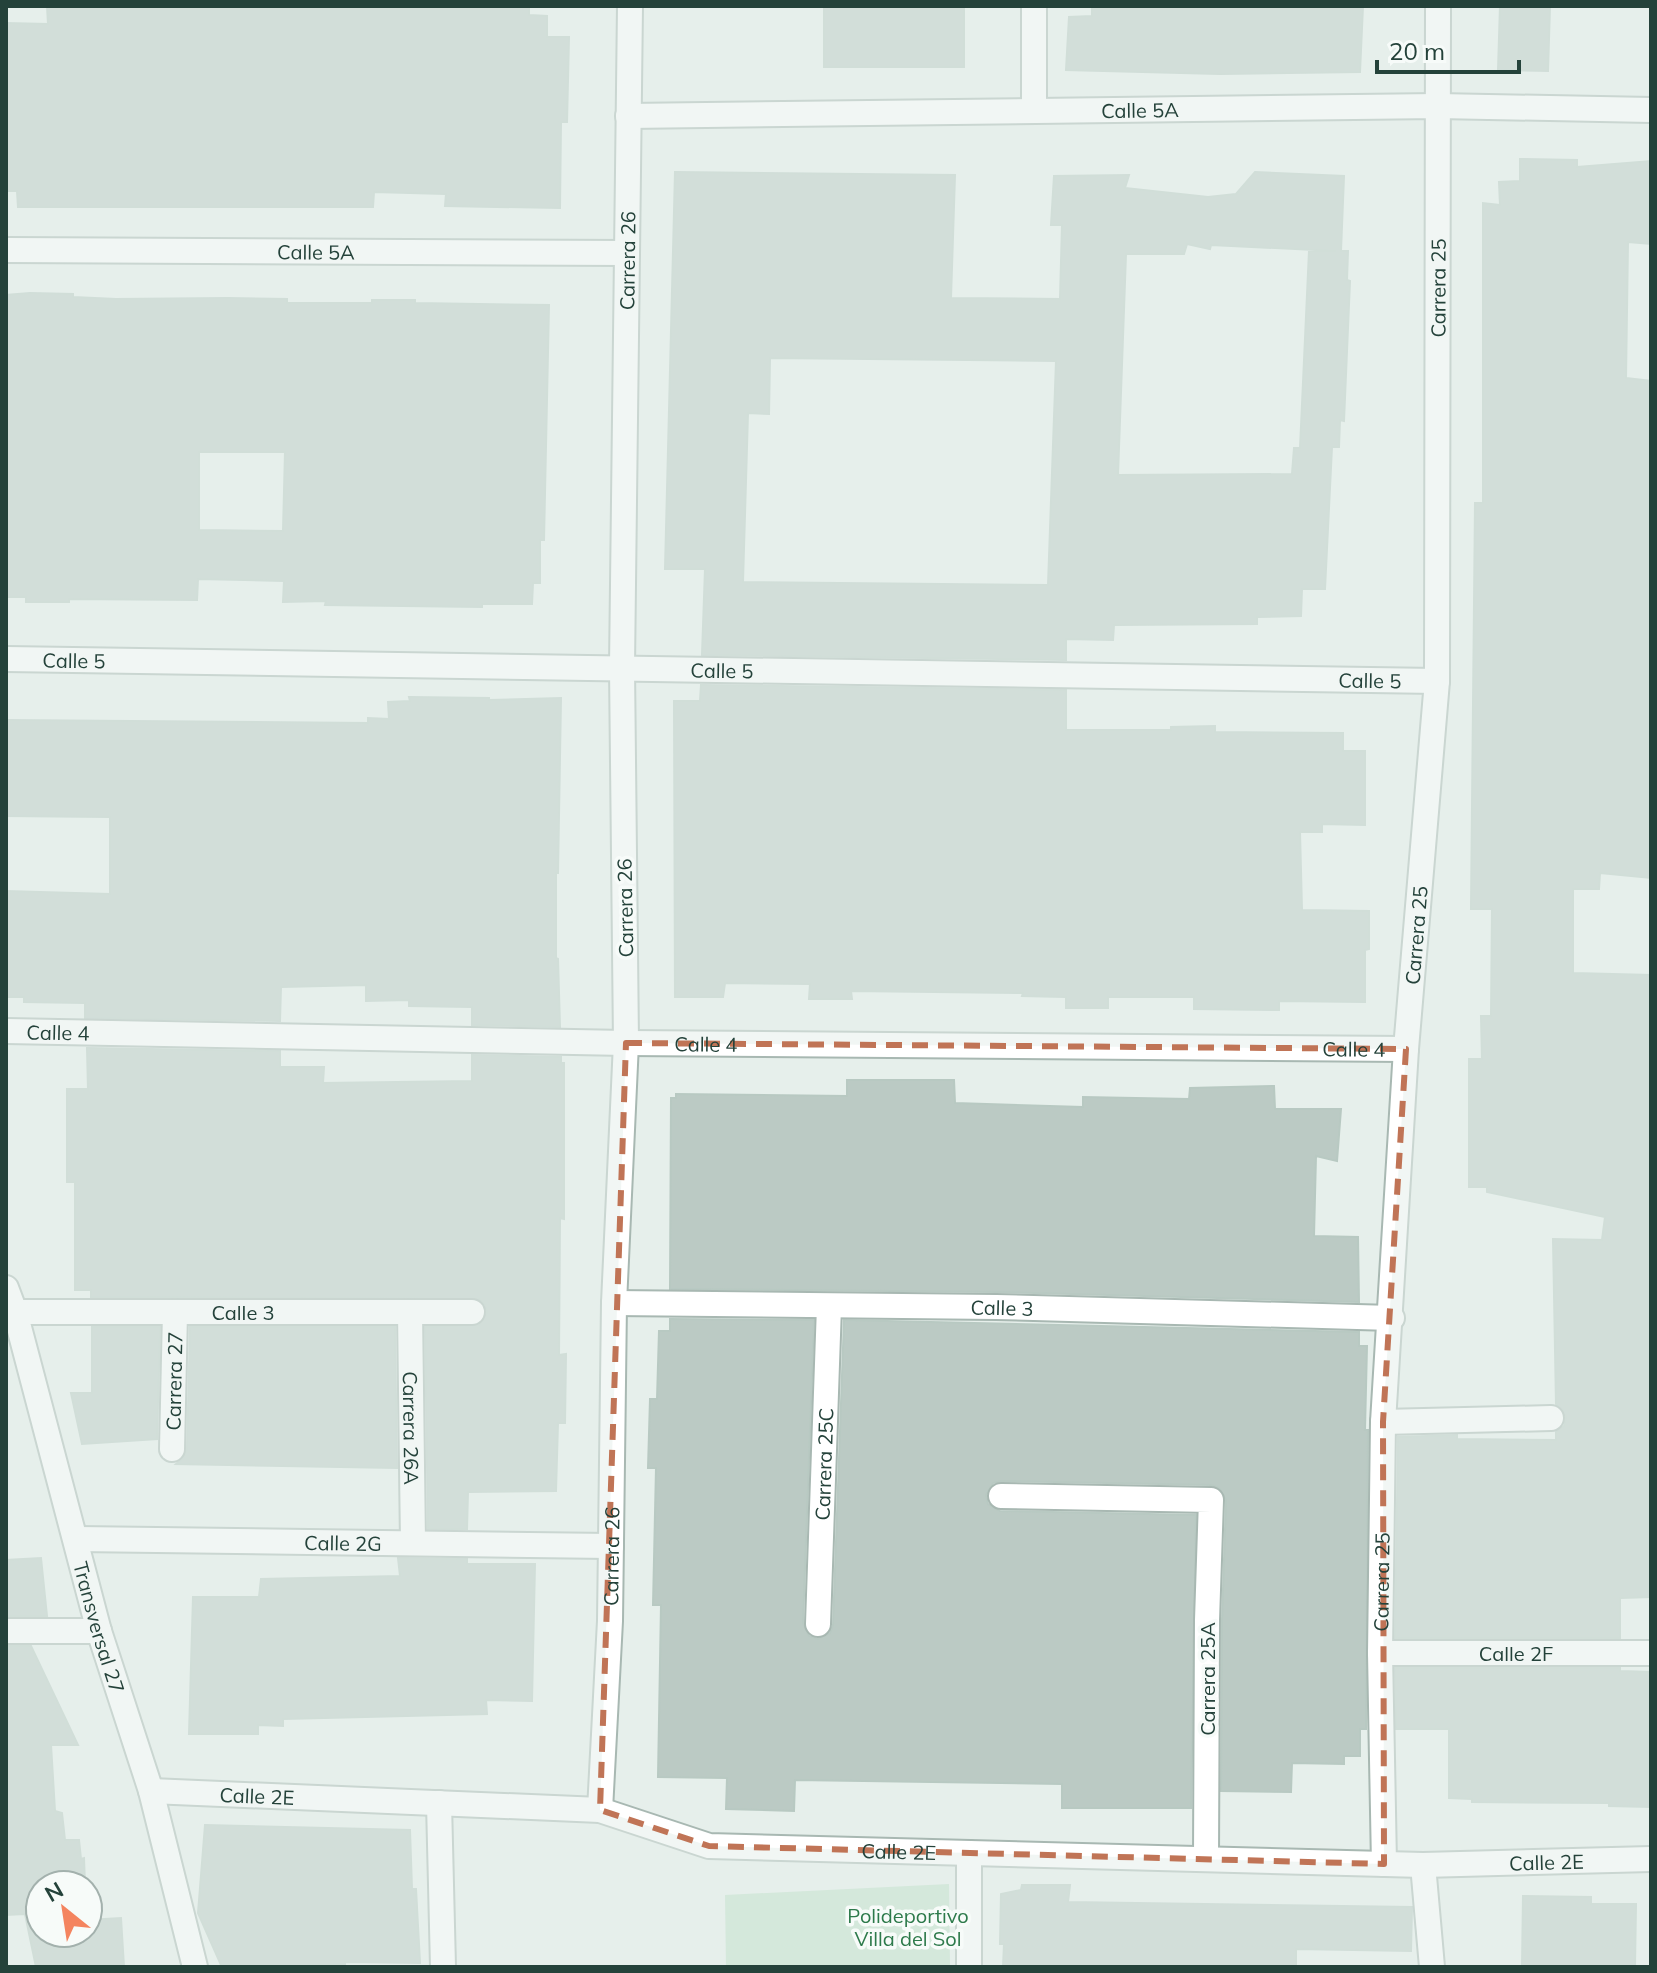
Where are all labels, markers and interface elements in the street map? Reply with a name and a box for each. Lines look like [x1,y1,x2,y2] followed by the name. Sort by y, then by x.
[1377,24,1519,74] scale bar
[1389,36,1445,66] text: 20 m
[1101,97,1179,123] street label: Calle 5A
[614,211,640,310] street label: Carrera 26
[277,239,355,264] street label: Calle 5A
[1425,239,1450,338] street label: Carrera 25
[42,647,106,673] street label: Calle 5
[690,657,754,683] street label: Calle 5
[1338,667,1402,693] street label: Calle 5
[612,858,638,958] street label: Carrera 26
[1399,885,1432,986] street label: Carrera 25
[26,1019,90,1045] street label: Calle 4
[674,1031,737,1056] street label: Calle 4
[1322,1036,1385,1061] street label: Calle 4
[970,1294,1034,1321] street label: Calle 3
[211,1300,275,1325] street label: Calle 3
[160,1331,187,1431] street label: Carrera 27
[398,1371,425,1485] street label: Carrera 26A
[809,1407,838,1521] street label: Carrera 25C
[598,1507,624,1606] street label: Carrera 26
[304,1529,382,1555] street label: Calle 2G
[1368,1532,1394,1632] street label: Carrera 25
[69,1559,131,1696] street label: Transversal 27
[1195,1622,1220,1736] street label: Carrera 25A
[1479,1641,1553,1666] street label: Calle 2F
[219,1781,295,1810] street label: Calle 2E
[861,1838,936,1865] street label: Calle 2E
[1509,1848,1584,1875] street label: Calle 2E
[24,1869,104,1949] north arrow
[40,1875,68,1908] text: N
[847,1903,969,1951] park label: Polideportivo Villa del Sol

